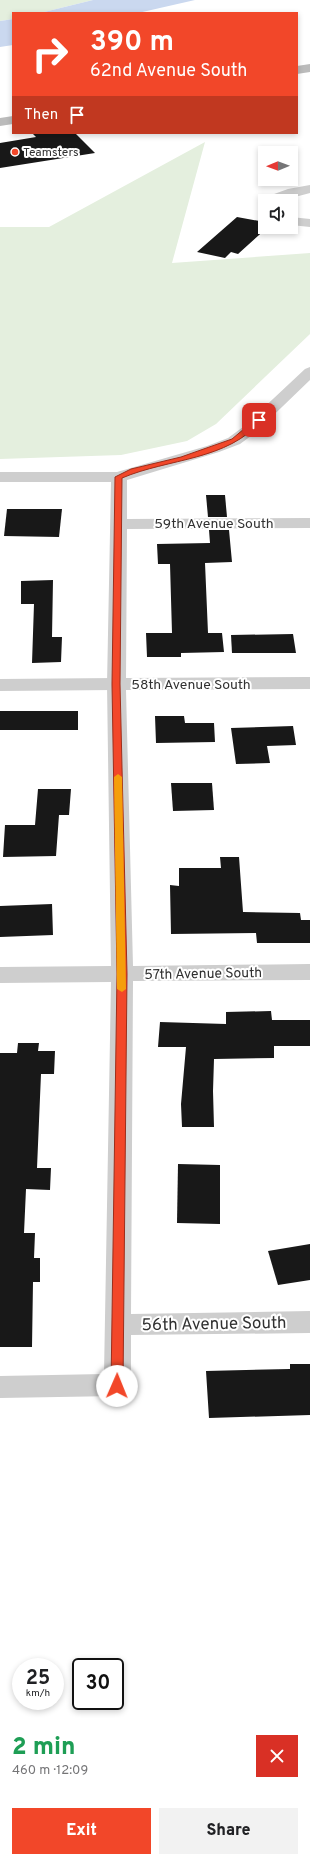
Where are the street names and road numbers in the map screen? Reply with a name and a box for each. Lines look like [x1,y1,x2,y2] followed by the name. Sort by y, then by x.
[154,516,274,533] street label: 59th Avenue South
[131,677,251,694] street label: 58th Avenue South
[144,965,262,984] street label: 57th Avenue South
[141,1313,287,1337] street label: 56th Avenue South

